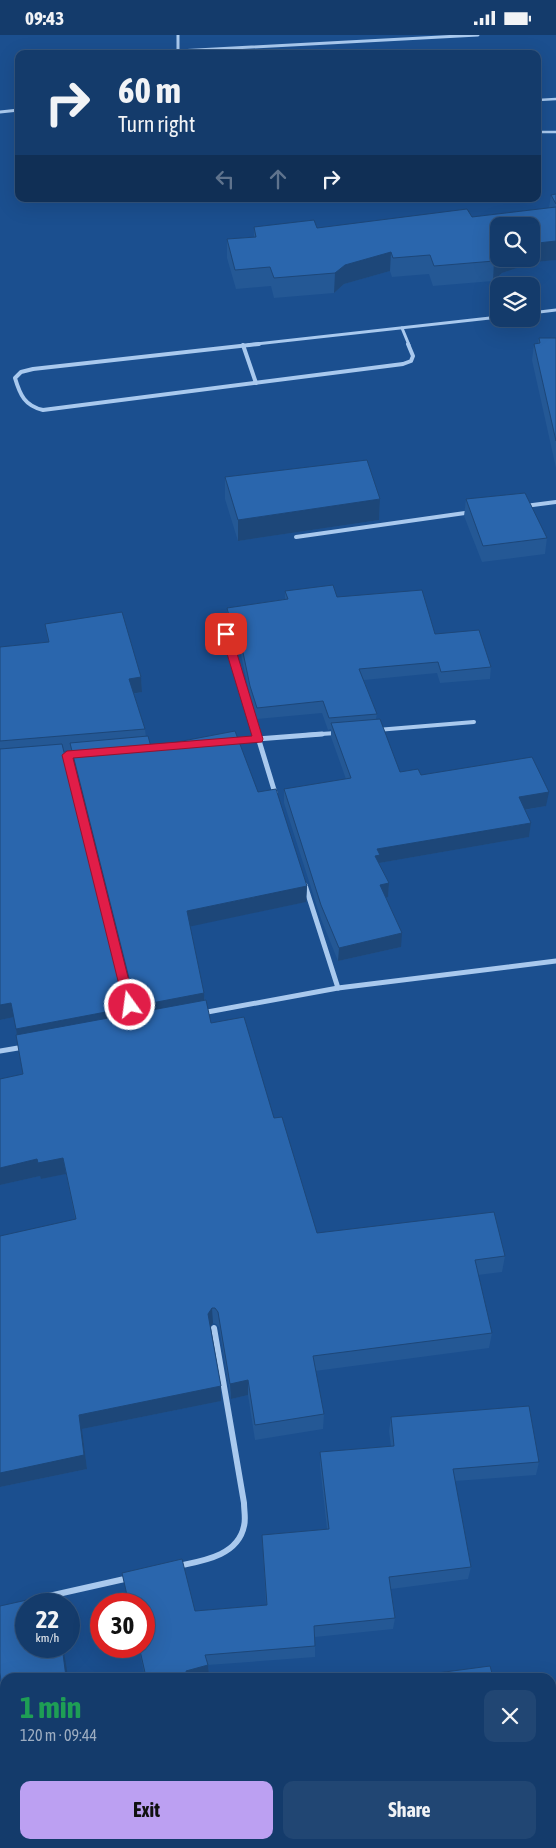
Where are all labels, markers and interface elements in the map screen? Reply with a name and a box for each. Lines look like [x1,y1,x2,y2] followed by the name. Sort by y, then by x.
[25,7,64,29] text: 09:43
[35,70,100,135] icon: right
[118,70,181,110] text: 60 m
[118,111,195,137] text: Turn right
[211,165,239,193] icon: left
[264,165,292,193] icon: ahead
[317,165,345,193] icon: right
[490,217,540,327] map controls
[490,217,540,267] button: search
[490,277,540,327] button: layers
[205,613,247,655] pin
[212,620,240,648] icon: arrive
[103,978,155,1030] position arrow
[90,1593,155,1658] speed limit sign: 30
[36,1605,59,1633] text: 22
[36,1631,59,1645] text: km/h
[20,1690,81,1724] text: 1 min
[484,1690,536,1742] button: close
[20,1726,97,1744] text: 120 m · 09:44
[20,1781,273,1839] button: Exit
[283,1781,536,1839] button: Share

